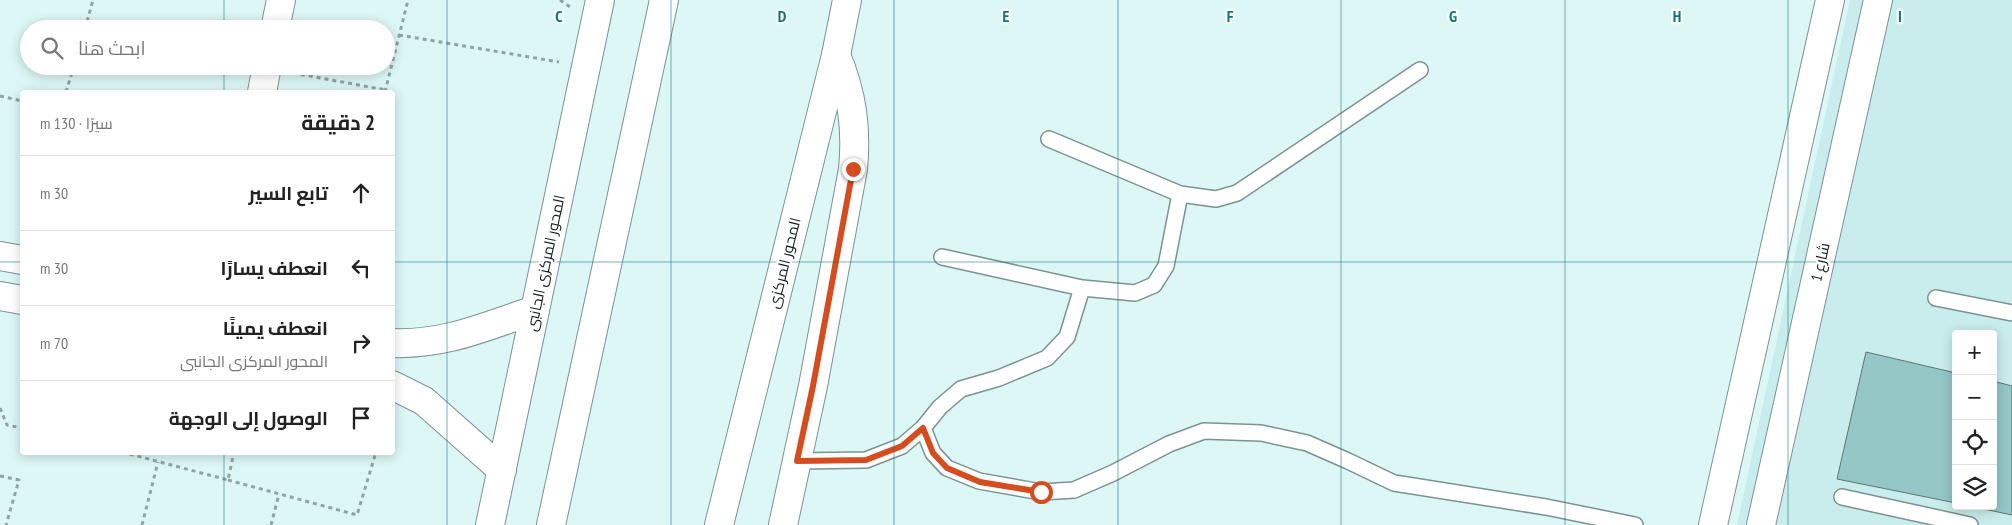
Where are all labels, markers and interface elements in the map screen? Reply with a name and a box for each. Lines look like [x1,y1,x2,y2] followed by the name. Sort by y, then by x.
[555,6,563,26] text: C
[778,6,787,26] text: D
[1003,6,1010,26] text: E
[1227,6,1234,26] text: F
[1449,6,1457,26] text: G
[1673,6,1681,26] text: H
[1898,6,1902,26] text: I
[20,20,395,75] search box
[38,34,66,62] icon: search
[78,36,146,60] text: ابحث هنا
[301,109,375,136] text: 2 دقيقة
[40,113,113,133] text: سيرًا · 130 m
[842,158,865,181] route end
[347,179,375,207] icon: ahead
[249,181,328,205] text: تابع السير
[40,183,68,203] text: 30 m
[521,193,570,333] street label: المحور المركزى الجانبى
[764,215,805,311] street label: المحور المركزى
[1806,241,1836,284] street label: شارع 1
[347,254,375,282] icon: left
[220,256,328,280] text: انعطف يسارًا
[40,258,68,278] text: 30 m
[223,316,328,340] text: انعطف يمينًا
[347,329,375,357] icon: right
[1952,330,1997,510] map controls
[1952,330,1997,375] button: +
[40,333,68,353] text: 70 m
[180,351,328,371] text: المحور المركزى الجانبى
[1952,375,1997,420] button: −
[347,404,375,432] icon: arrive
[169,406,328,430] text: الوصول إلى الوجهة
[1952,420,1997,465] button: locate
[1952,465,1997,510] button: layers
[1030,481,1053,504] route start

